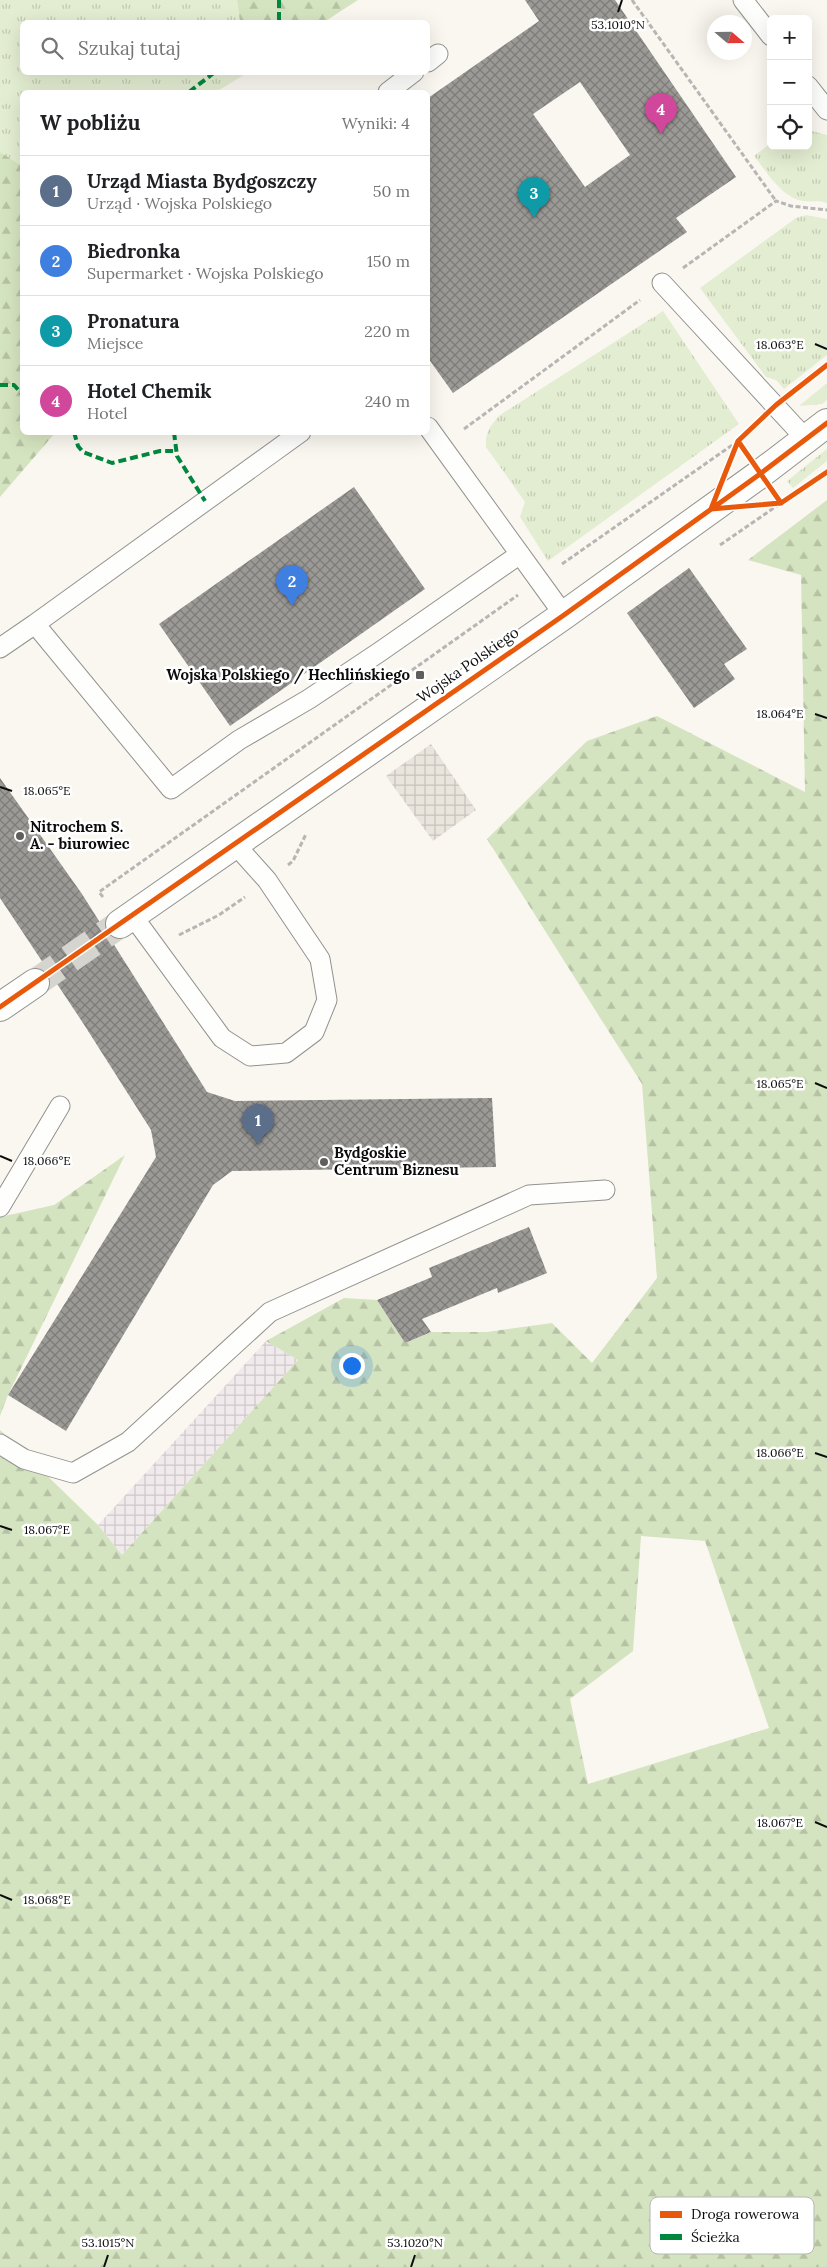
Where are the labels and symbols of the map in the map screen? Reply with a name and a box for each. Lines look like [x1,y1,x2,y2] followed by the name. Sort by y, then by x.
[707,15,752,60] north arrow
[591,17,645,32] text: 53.1010°N
[645,93,677,134] pin: 4
[518,177,550,218] pin: 3
[756,337,804,352] text: 18.063°E
[276,565,308,606] pin: 2
[413,622,522,707] street label: Wojska Polskiego
[166,665,411,685] place label: Wojska Polskiego / Hechlińskiego
[414,669,426,681] marker: Wojska Polskiego / Hechlińskiego
[757,706,803,721] text: 18.064°E
[23,783,71,798] text: 18.065°E
[30,817,130,853] place label: Nitrochem S. A. - biurowiec
[14,830,26,842] marker: Nitrochem S. A. - biurowiec
[756,1076,804,1091] text: 18.065°E
[242,1104,274,1145] pin: 1
[334,1143,459,1179] place label: Bydgoskie Centrum Biznesu
[23,1153,71,1168] text: 18.066°E
[318,1156,330,1168] marker: Bydgoskie Centrum Biznesu
[339,1353,365,1379] your location
[756,1445,804,1460] text: 18.066°E
[24,1522,70,1537] text: 18.067°E
[757,1815,803,1830] text: 18.067°E
[23,1892,71,1907] text: 18.068°E
[650,2197,814,2254] legend
[691,2205,799,2223] text: Droga rowerowa
[691,2228,740,2246] text: Ścieżka
[82,2235,134,2250] text: 53.1015°N
[387,2235,443,2250] text: 53.1020°N

